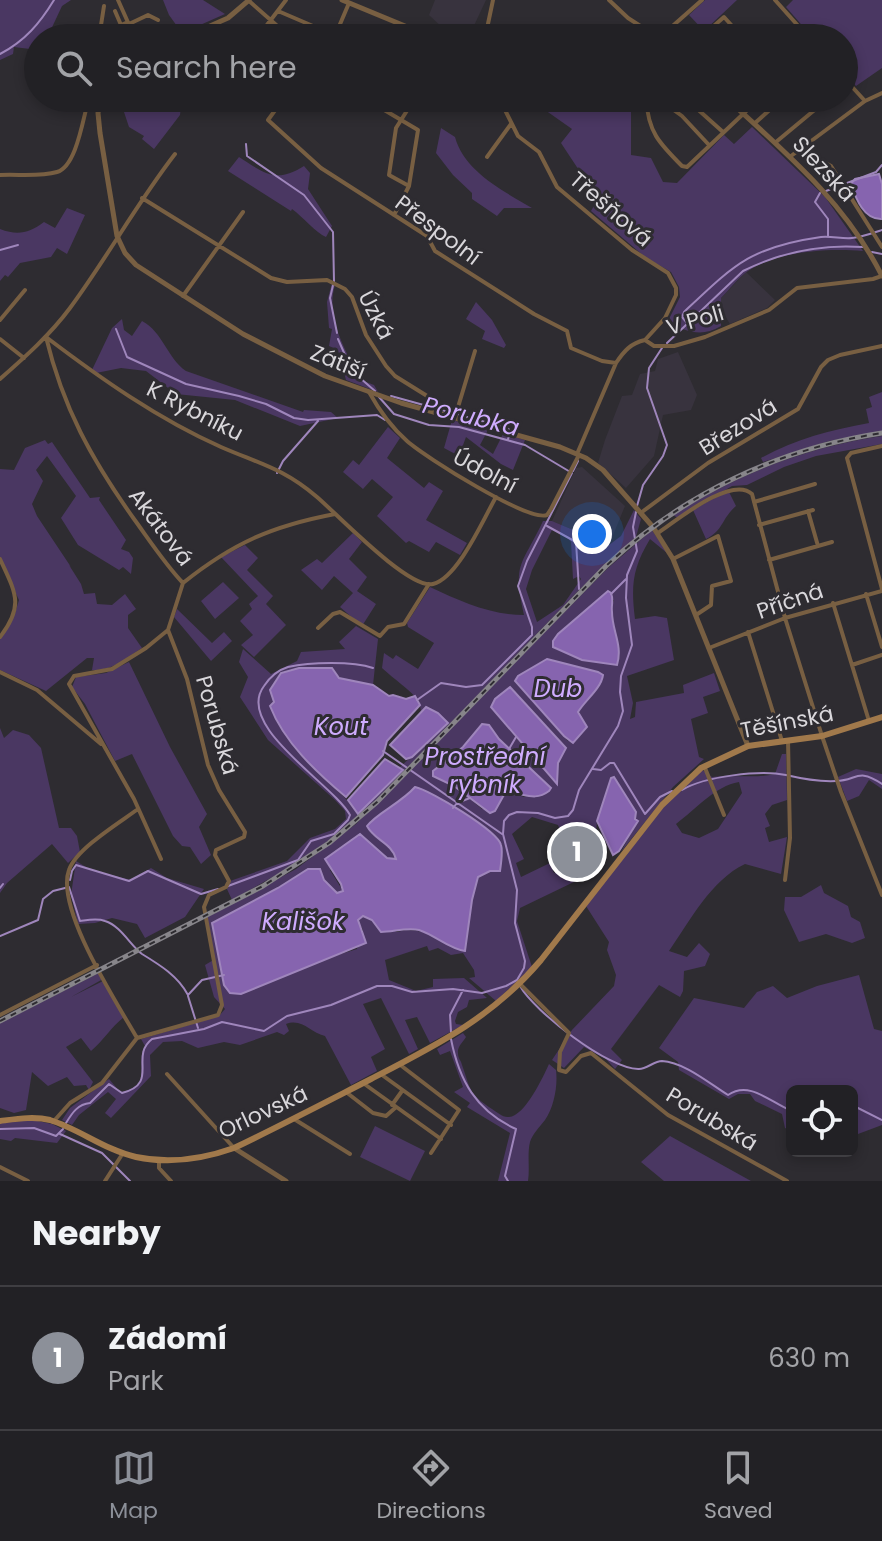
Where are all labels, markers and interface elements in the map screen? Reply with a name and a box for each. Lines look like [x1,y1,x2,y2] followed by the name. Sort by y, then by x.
[24,24,858,112] search box
[52,46,96,90] icon: search
[116,46,297,89] text: Search here
[785,129,863,209] street label: Slezská
[563,164,659,254] street label: Třešňová
[389,188,487,272] street label: Přespolní
[351,285,401,345] street label: Úzká
[663,297,727,343] street label: V Poli
[306,337,370,387] street label: Zátiší
[141,373,249,449] street label: K Rybníku
[419,388,523,444] water label: Porubka
[693,391,783,463] street label: Březová
[447,441,523,501] street label: Údolní
[121,482,201,572] street label: Akátová
[572,514,612,554] your location
[752,575,828,627] street label: Příčná
[188,672,246,778] street label: Porubská
[534,672,582,705] water label: Dub
[738,698,836,746] street label: Těšínská
[314,710,369,743] water label: Kout
[425,740,547,801] water label: Prostřední rybník
[551,822,603,882] pin: 1
[262,905,346,938] water label: Kališok
[213,1078,313,1146] street label: Orlovská
[660,1080,764,1158] street label: Porubská
[786,1085,858,1157] map controls
[786,1085,858,1157] button: locate
[32,1209,161,1257] text: Nearby
[108,1317,227,1360] text: Zádomí
[53,1340,63,1376] text: 1
[768,1340,850,1376] text: 630 m
[108,1363,164,1399] text: Park
[109,1446,158,1527] tab: Map
[376,1446,486,1527] tab: Directions
[704,1446,773,1527] tab: Saved

